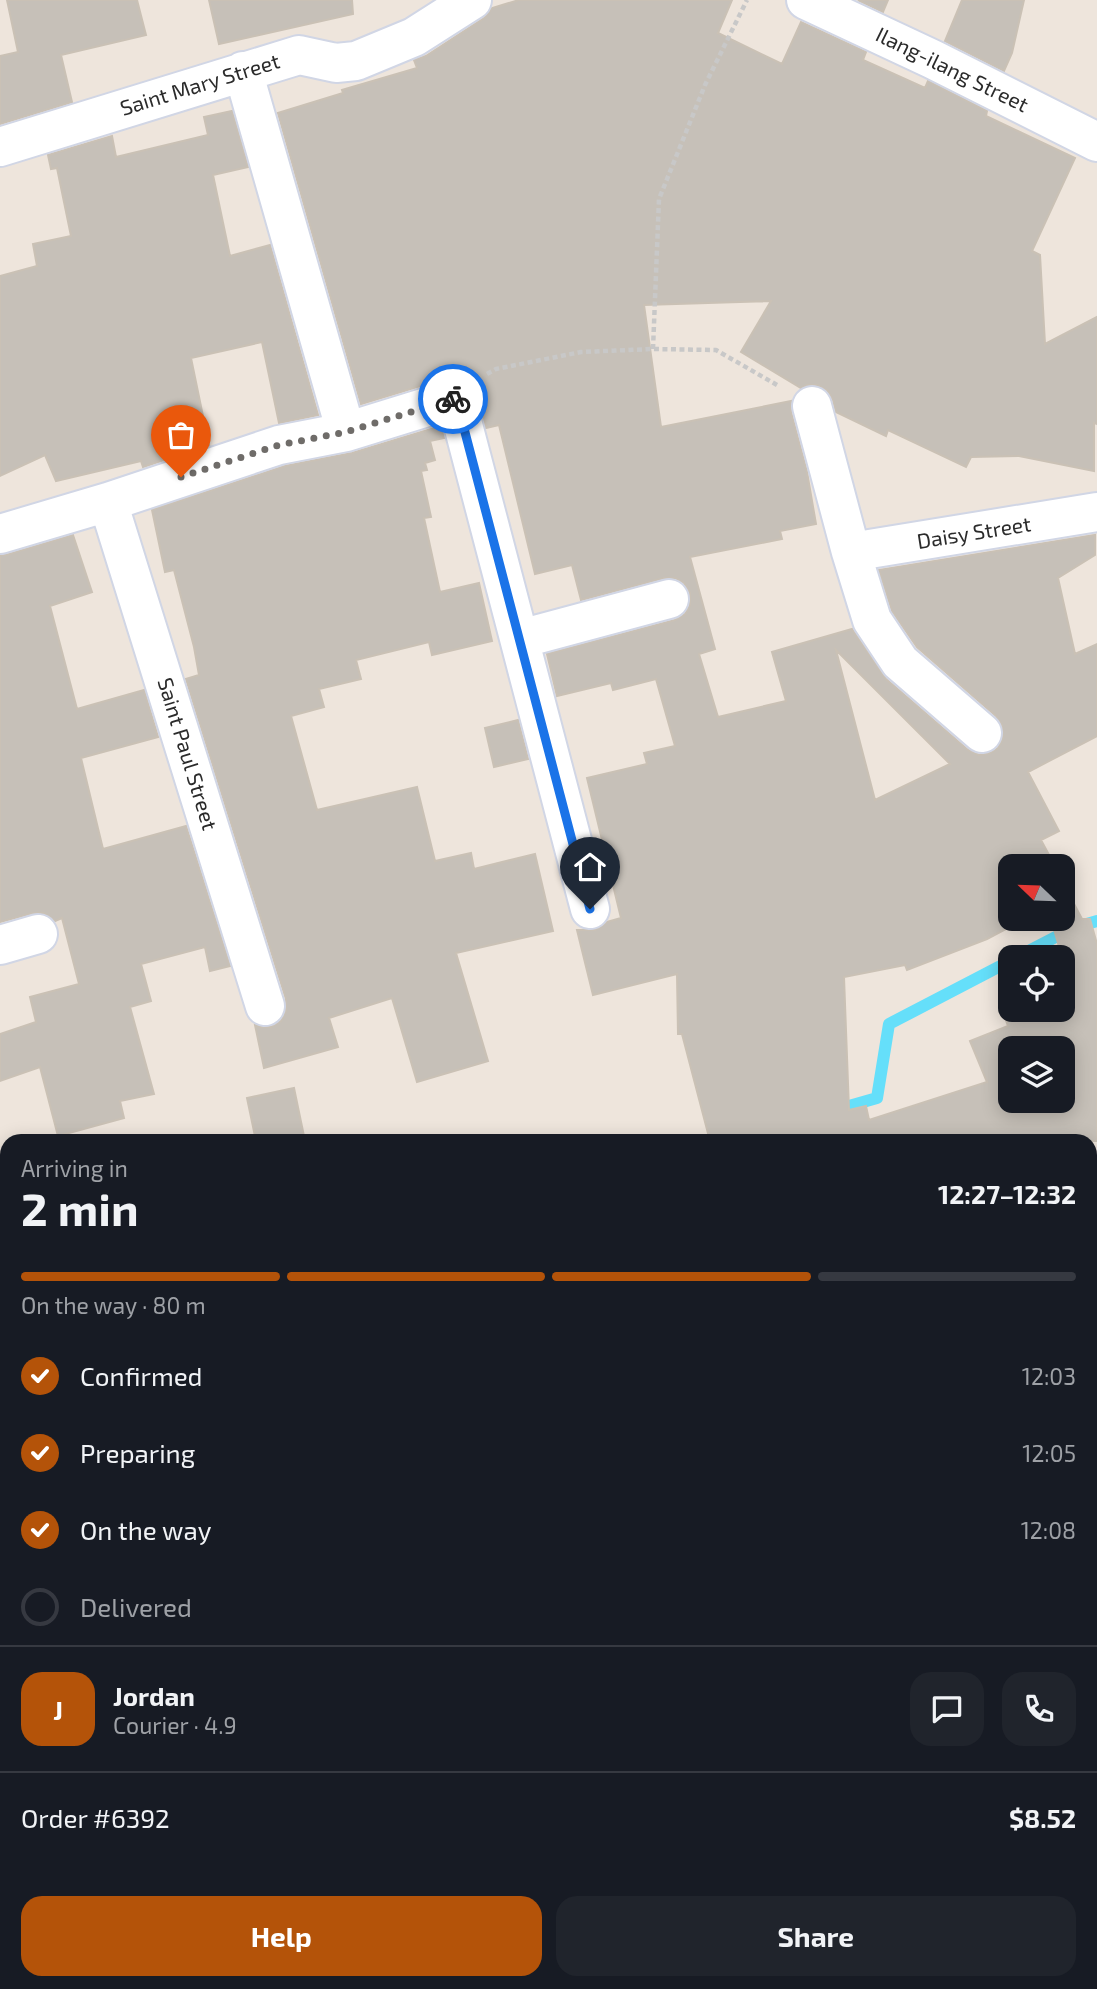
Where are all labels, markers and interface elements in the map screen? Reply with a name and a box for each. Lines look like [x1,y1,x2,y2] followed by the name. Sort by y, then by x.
[872,21,1033,116] street label: Ilang-ilang Street
[117,47,282,120] street label: Saint Mary Street
[418,364,488,434] courier
[434,380,472,418] icon: bike
[151,405,211,477] pin
[162,416,200,454] icon: bag
[915,510,1033,553] street label: Daisy Street
[153,674,223,833] street label: Saint Paul Street
[560,837,620,909] pin
[571,848,609,886] icon: home
[998,854,1074,931] north arrow
[998,854,1075,1113] map controls
[998,945,1075,1022] button: locate
[998,1036,1075,1113] button: layers
[21,1154,128,1182] text: Arriving in
[938,1178,1076,1209] text: 12:27–12:32
[21,1180,139,1235] text: 2 min
[21,1291,206,1319] text: On the way · 80 m
[21,1357,59,1395] icon: check
[80,1360,203,1391] text: Confirmed
[1022,1362,1076,1390] text: 12:03
[21,1434,59,1472] icon: check
[80,1437,195,1468] text: Preparing
[1022,1439,1076,1467] text: 12:05
[21,1511,59,1549] icon: check
[80,1514,211,1545] text: On the way
[1021,1516,1076,1544] text: 12:08
[80,1591,192,1622] text: Delivered
[910,1672,984,1746] button: chat
[1002,1672,1076,1746] button: phone
[113,1680,195,1711] text: Jordan
[53,1694,63,1725] text: J
[113,1711,237,1739] text: Courier · 4.9
[21,1802,170,1833] text: Order #6392
[1009,1802,1076,1833] text: $8.52
[21,1896,542,1976] button: Help
[556,1896,1076,1976] button: Share

